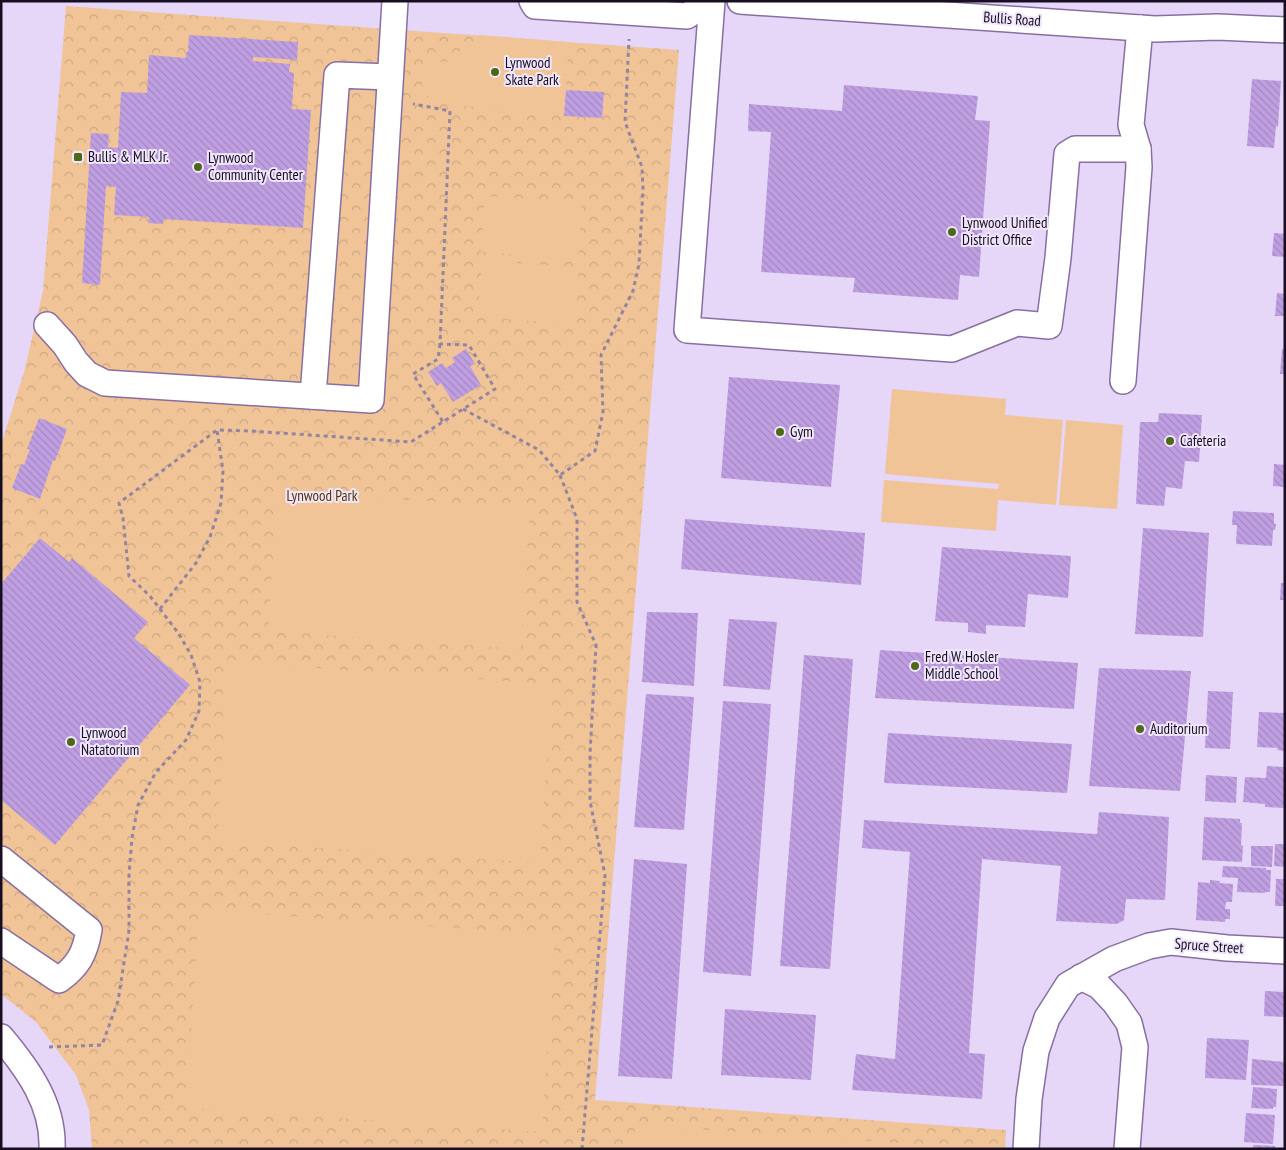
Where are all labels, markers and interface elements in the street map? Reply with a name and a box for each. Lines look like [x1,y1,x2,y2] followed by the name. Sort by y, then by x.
[983,7,1041,30] street label: Bullis Road
[505,53,559,89] place label: Lynwood Skate Park
[489,66,501,78] marker: Lynwood Skate Park
[88,147,169,166] place label: Bullis & MLK Jr.
[208,148,304,184] place label: Lynwood Community Center
[72,151,84,163] marker: Bullis & MLK Jr.
[192,161,204,173] marker: Lynwood Community Center
[962,213,1048,249] place label: Lynwood Unified District Office
[946,226,958,238] marker: Lynwood Unified District Office
[790,422,813,441] place label: Gym
[774,426,786,438] marker: Gym
[1180,431,1226,450] place label: Cafeteria
[1164,435,1176,447] marker: Cafeteria
[287,486,358,505] park label: Lynwood Park
[925,647,999,683] place label: Fred W. Hosler Middle School
[909,660,921,672] marker: Fred W. Hosler Middle School
[1150,719,1207,738] place label: Auditorium
[81,723,139,759] place label: Lynwood Natatorium
[1134,723,1146,735] marker: Auditorium
[65,736,77,748] marker: Lynwood Natatorium
[1174,934,1244,957] street label: Spruce Street

